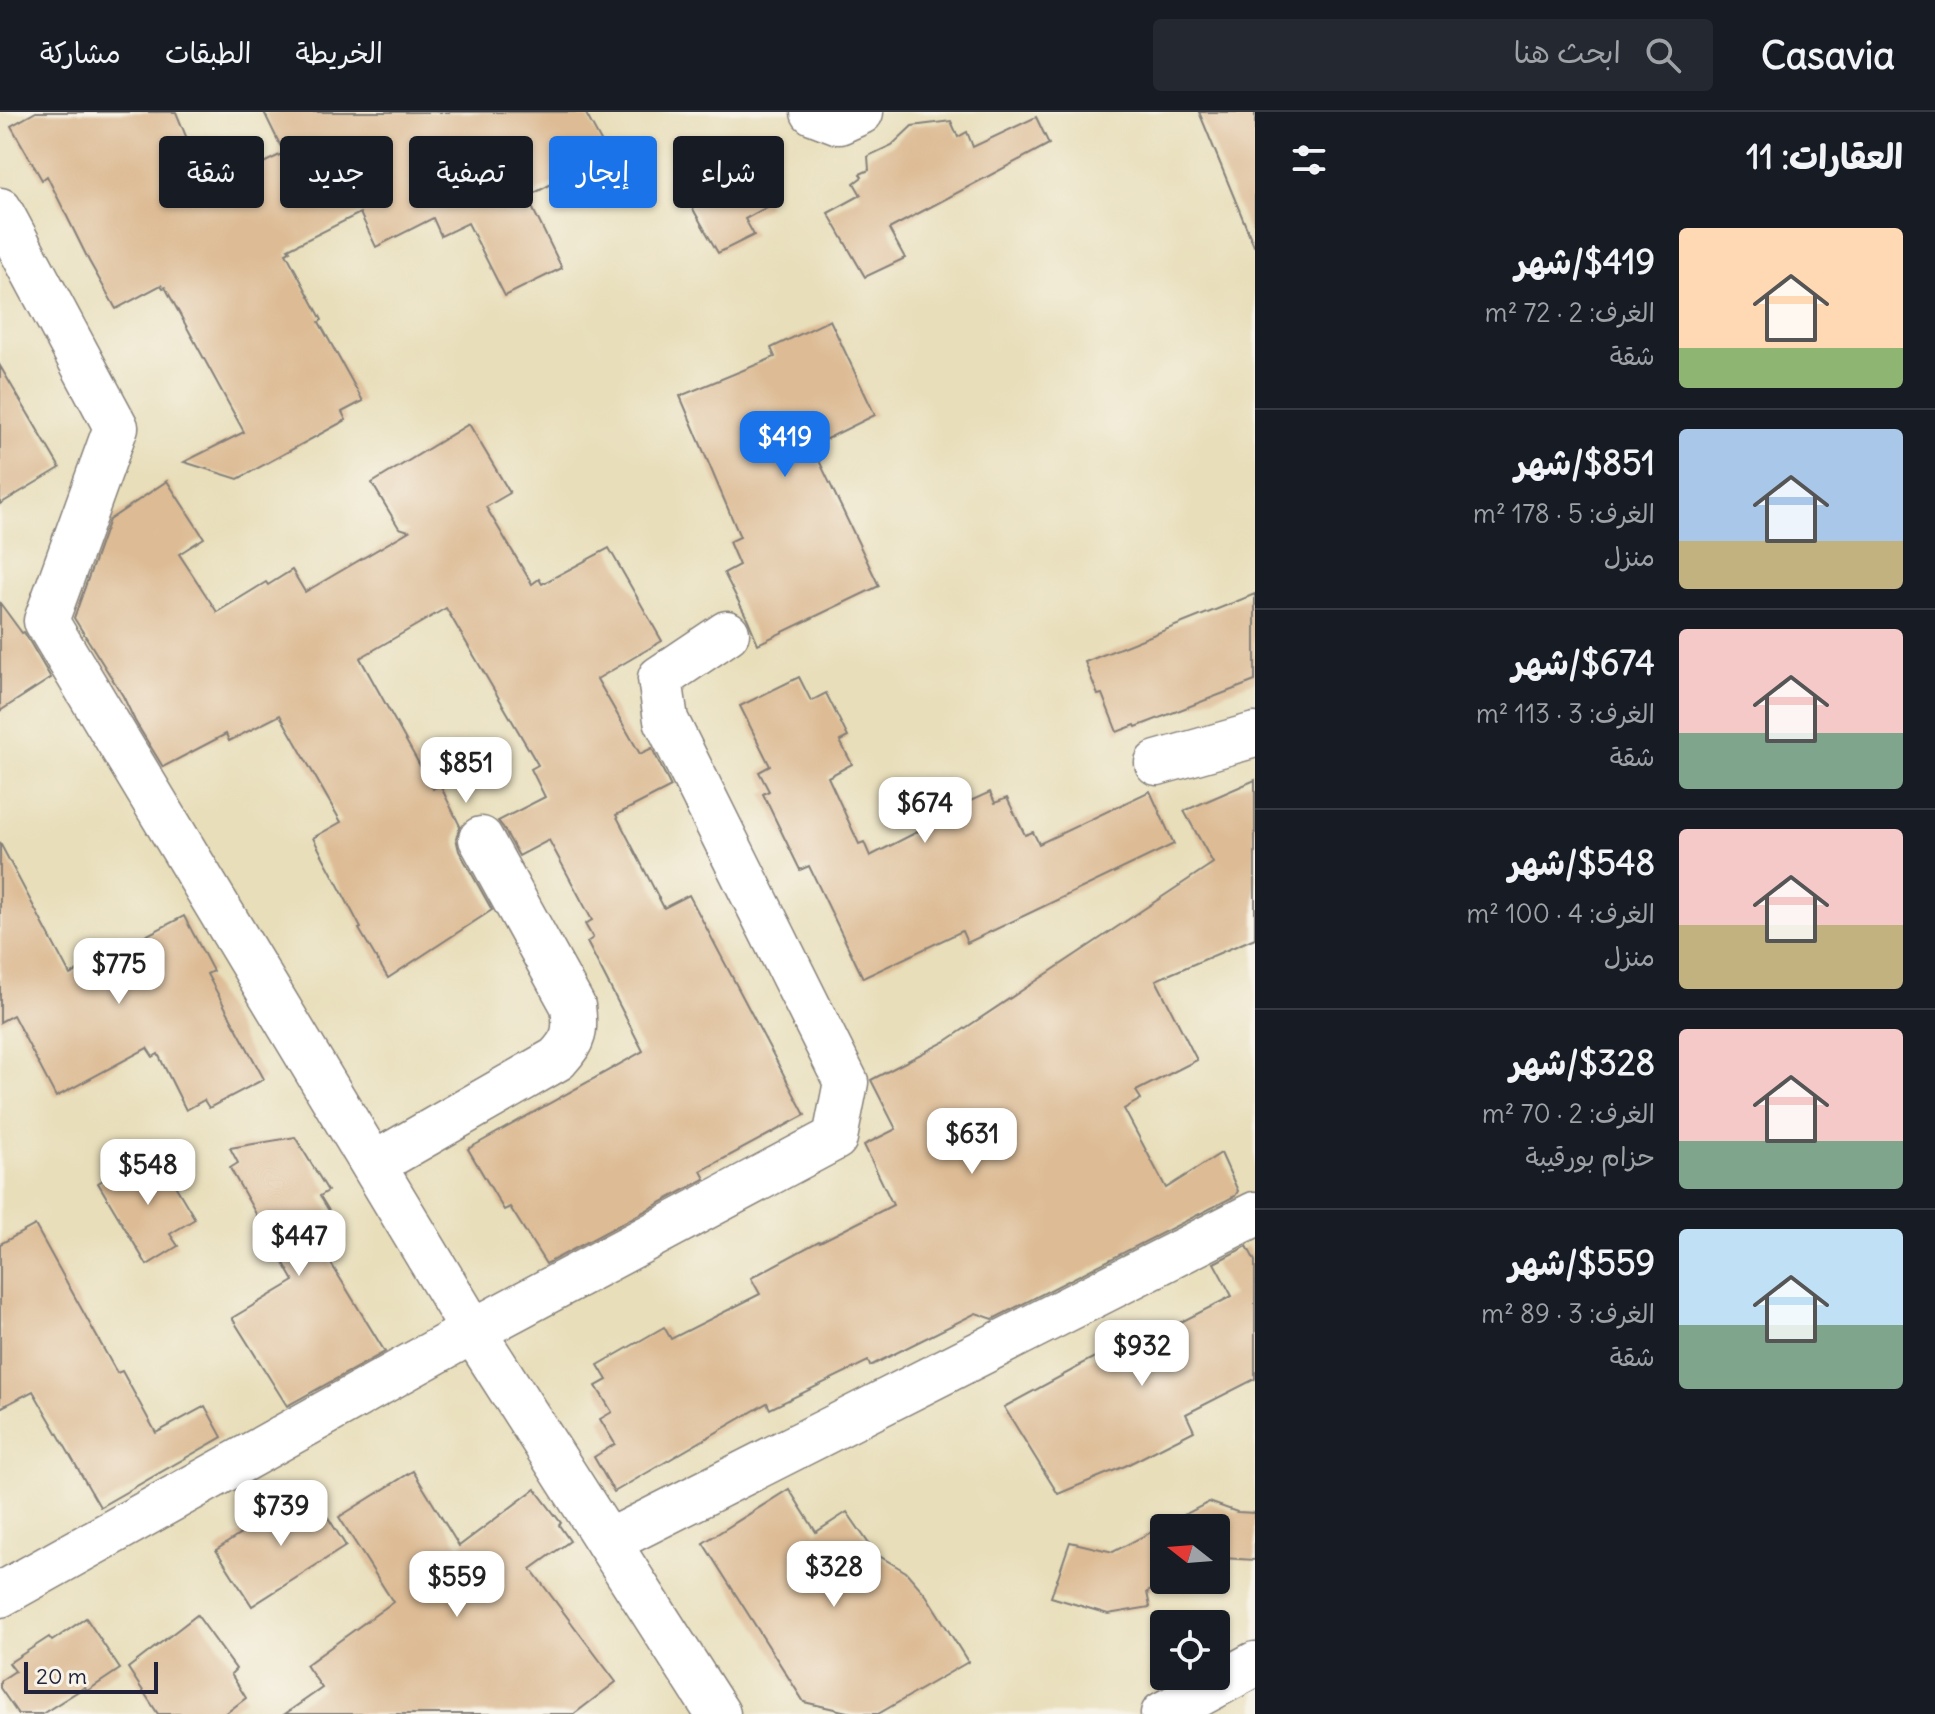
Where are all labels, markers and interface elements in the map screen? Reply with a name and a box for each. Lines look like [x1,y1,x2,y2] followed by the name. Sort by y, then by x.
[1153,19,1713,91] search box
[1761,32,1895,79] text: Casavia
[1514,33,1621,71] text: ابحث هنا
[1641,33,1685,77] icon: search
[40,35,121,71] text: مشاركة
[165,35,251,71] text: الطبقات
[295,35,383,71] text: الخريطة
[1746,135,1903,178] text: العقارات: 11
[159,136,264,208] chip: شقة
[280,136,393,208] chip: جديد
[409,136,533,208] chip: تصفية
[549,136,657,208] chip: إيجار
[673,136,784,208] chip: شراء
[1287,138,1331,182] icon: filters
[1515,240,1655,283] text: $419/شهر
[1743,260,1839,356] icon: home
[1485,296,1655,329] text: الغرف: 2 · 72 m²
[1610,339,1655,372] text: شقة
[738,411,832,479] pin: $419
[758,420,812,453] text: $419
[1515,441,1655,484] text: $851/شهر
[1743,461,1839,557] icon: home
[1473,497,1655,530] text: الغرف: 5 · 178 m²
[1604,540,1655,573] text: منزل
[1512,641,1655,684] text: $674/شهر
[1743,661,1839,757] icon: home
[1476,697,1655,730] text: الغرف: 3 · 113 m²
[419,737,513,805] pin: $851
[1610,740,1655,773] text: شقة
[439,746,493,779] text: $851
[878,777,972,845] pin: $674
[897,786,953,819] text: $674
[1509,841,1655,884] text: $548/شهر
[1743,861,1839,957] icon: home
[1467,897,1655,930] text: الغرف: 4 · 100 m²
[72,938,166,1006] pin: $775
[1604,940,1655,973] text: منزل
[92,947,146,980] text: $775
[1510,1041,1655,1084] text: $328/شهر
[1743,1061,1839,1157] icon: home
[1482,1097,1655,1130] text: الغرف: 2 · 70 m²
[925,1108,1019,1176] pin: $631
[945,1117,999,1150] text: $631
[101,1139,195,1207] pin: $548
[1525,1140,1655,1173] text: حزام بورقيبة
[118,1148,178,1181] text: $548
[252,1210,346,1278] pin: $447
[271,1219,327,1252] text: $447
[1509,1241,1655,1284] text: $559/شهر
[1743,1261,1839,1357] icon: home
[1481,1297,1655,1330] text: الغرف: 3 · 89 m²
[1095,1320,1189,1388] pin: $932
[1113,1329,1171,1362] text: $932
[1610,1340,1655,1373] text: شقة
[234,1480,328,1548] pin: $739
[253,1489,309,1522] text: $739
[1150,1514,1230,1594] north arrow
[1150,1514,1230,1690] map controls
[787,1541,881,1609] pin: $328
[805,1550,863,1583] text: $328
[410,1551,504,1619] pin: $559
[427,1560,487,1593] text: $559
[1150,1610,1230,1690] button: locate
[24,1658,158,1694] scale bar
[36,1662,87,1690] text: 20 m

